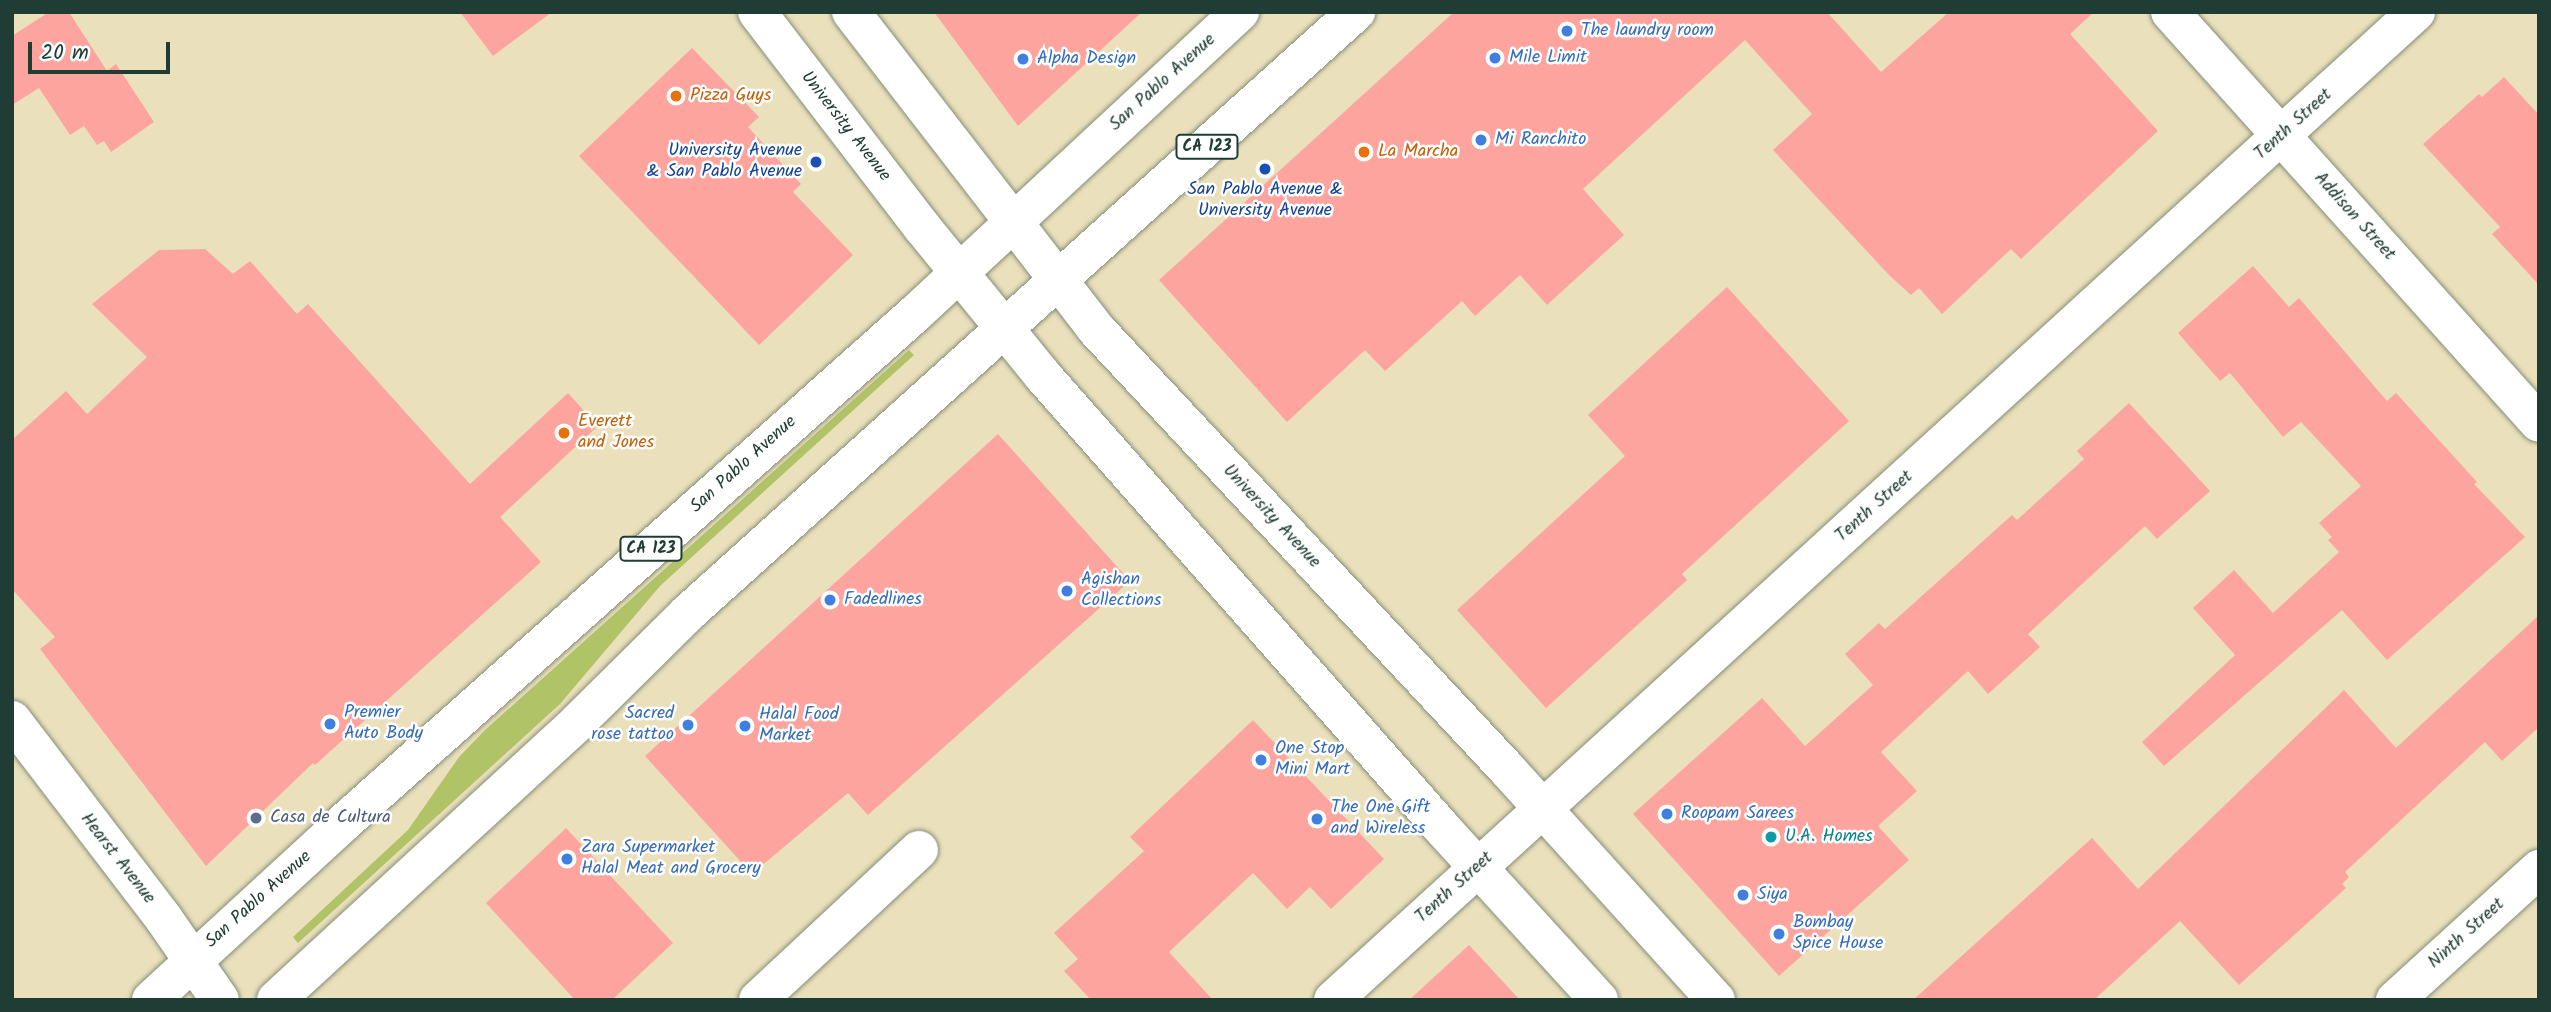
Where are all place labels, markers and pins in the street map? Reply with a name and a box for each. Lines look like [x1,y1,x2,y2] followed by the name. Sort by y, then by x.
[1581,20,1714,42] place label: The laundry room
[1559,23,1575,39] marker: The laundry room
[1509,47,1587,69] place label: Mile Limit
[1037,48,1136,70] place label: Alpha Design
[1487,50,1503,66] marker: Mile Limit
[1015,51,1031,67] marker: Alpha Design
[690,85,771,107] place label: Pizza Guys
[668,88,684,104] marker: Pizza Guys
[1495,129,1586,151] place label: Mi Ranchito
[1473,132,1489,148] marker: Mi Ranchito
[647,141,802,184] place label: University Avenue & San Pablo Avenue
[1378,141,1458,163] place label: La Marcha
[1356,144,1372,160] marker: La Marcha
[808,154,824,170] marker: University Avenue & San Pablo Avenue
[1257,161,1273,177] marker: San Pablo Avenue & University Avenue
[1187,180,1343,222] place label: San Pablo Avenue & University Avenue
[578,412,654,454] place label: Everett and Jones
[556,425,572,441] marker: Everett and Jones
[1081,570,1162,612] place label: Agishan Collections
[1059,583,1075,599] marker: Agishan Collections
[844,589,922,611] place label: Fadedlines
[822,592,838,608] marker: Fadedlines
[344,703,423,746] place label: Premier Auto Body
[591,704,674,746] place label: Sacred rose tattoo
[759,705,839,748] place label: Halal Food Market
[322,716,338,732] marker: Premier Auto Body
[680,717,696,733] marker: Sacred rose tattoo
[737,718,753,734] marker: Halal Food Market
[1275,739,1350,782] place label: One Stop Mini Mart
[1253,752,1269,768] marker: One Stop Mini Mart
[1331,798,1431,840] place label: The One Gift and Wireless
[1681,803,1794,825] place label: Roopam Sarees
[1659,806,1675,822] marker: Roopam Sarees
[270,807,391,829] place label: Casa de Cultura
[248,810,264,826] marker: Casa de Cultura
[1309,811,1325,827] marker: The One Gift and Wireless
[1785,826,1873,848] place label: U.A. Homes
[1763,829,1779,845] marker: U.A. Homes
[581,838,761,880] place label: Zara Supermarket Halal Meat and Grocery
[559,851,575,867] marker: Zara Supermarket Halal Meat and Grocery
[1757,884,1788,906] place label: Siya
[1735,887,1751,903] marker: Siya
[1793,913,1883,956] place label: Bombay Spice House
[1771,926,1787,942] marker: Bombay Spice House

